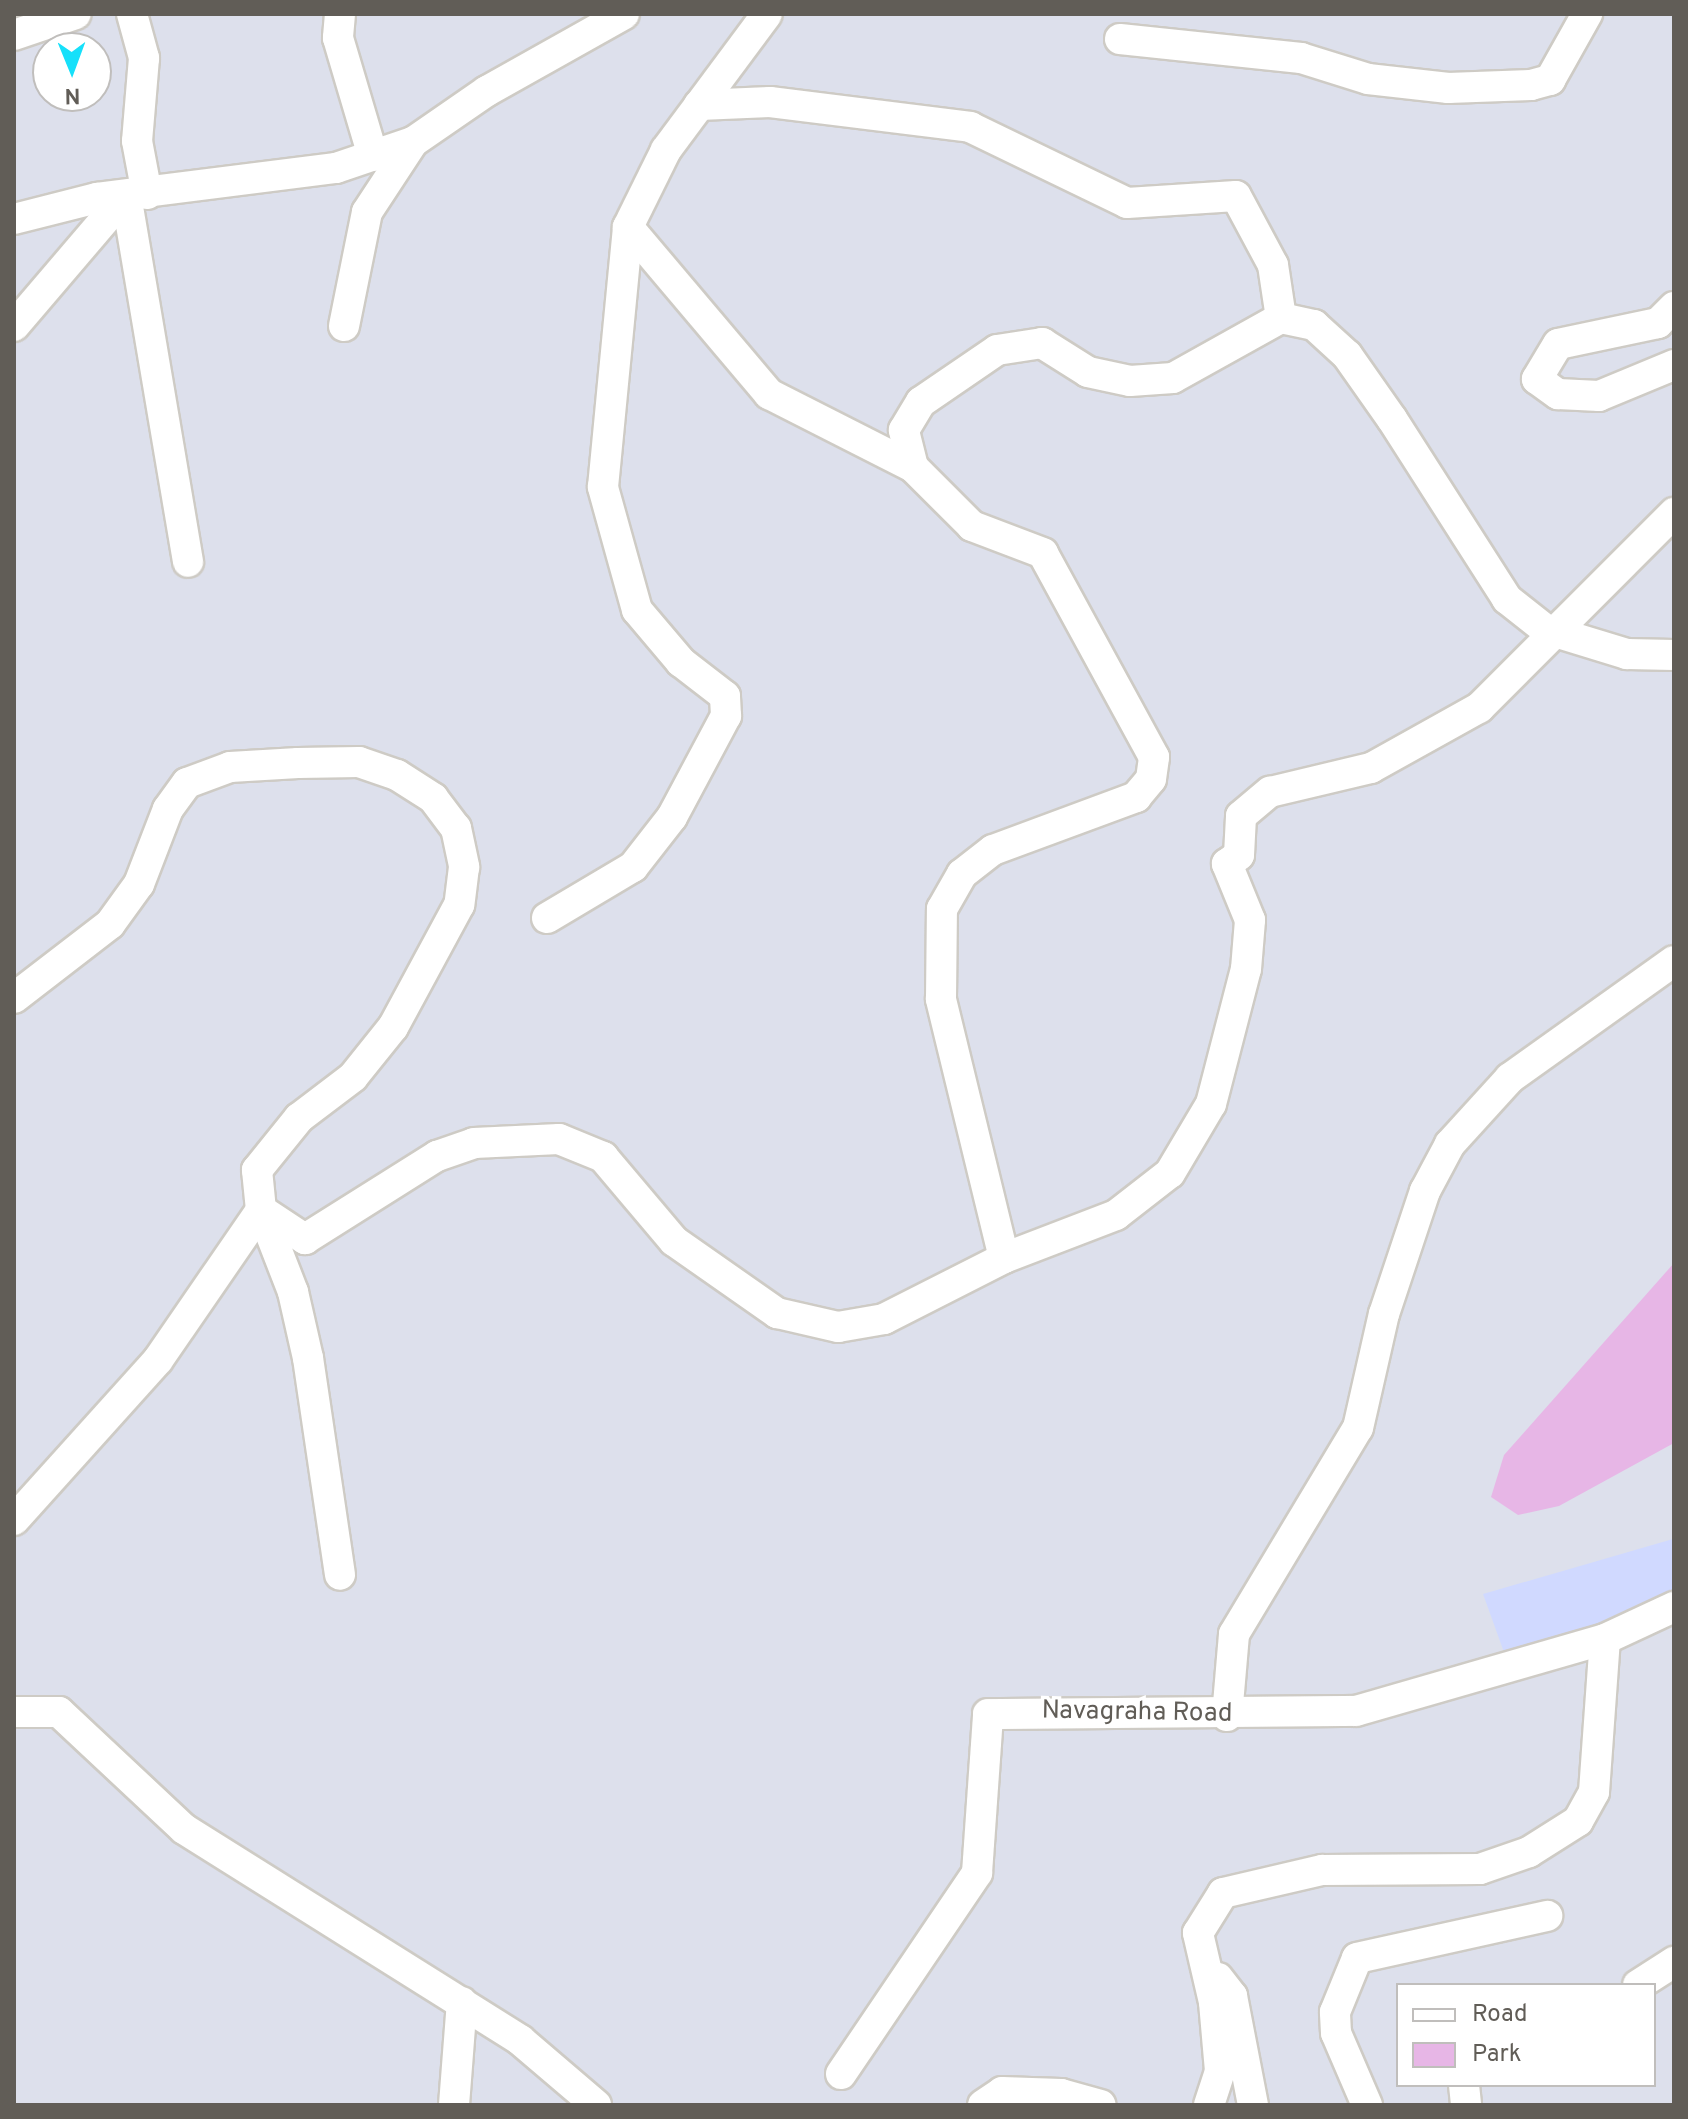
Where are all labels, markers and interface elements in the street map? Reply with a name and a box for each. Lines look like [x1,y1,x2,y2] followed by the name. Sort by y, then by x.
[32,32,112,112] north arrow
[64,81,81,108] text: N
[1041,1696,1233,1730] street label: Navagraha Road
[1396,1983,1656,2087] legend
[1472,2000,1528,2030] text: Road
[1472,2040,1522,2070] text: Park

